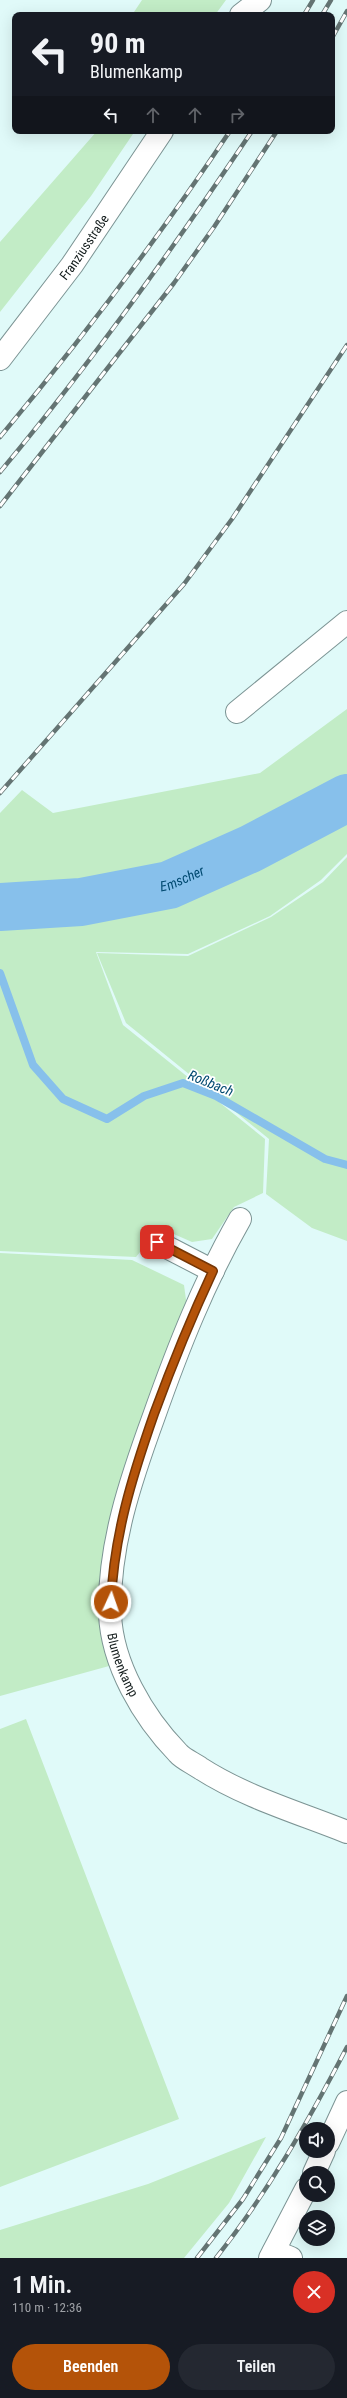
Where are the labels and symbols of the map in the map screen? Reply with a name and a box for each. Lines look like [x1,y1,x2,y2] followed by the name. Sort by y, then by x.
[56,212,112,283] street label: Franziusstraße
[159,862,207,895] water label: Emscher
[186,1067,236,1099] water label: Roßbach
[140,1225,174,1259] pin
[90,1581,132,1623] position arrow
[104,1632,141,1699] street label: Blumenkamp

